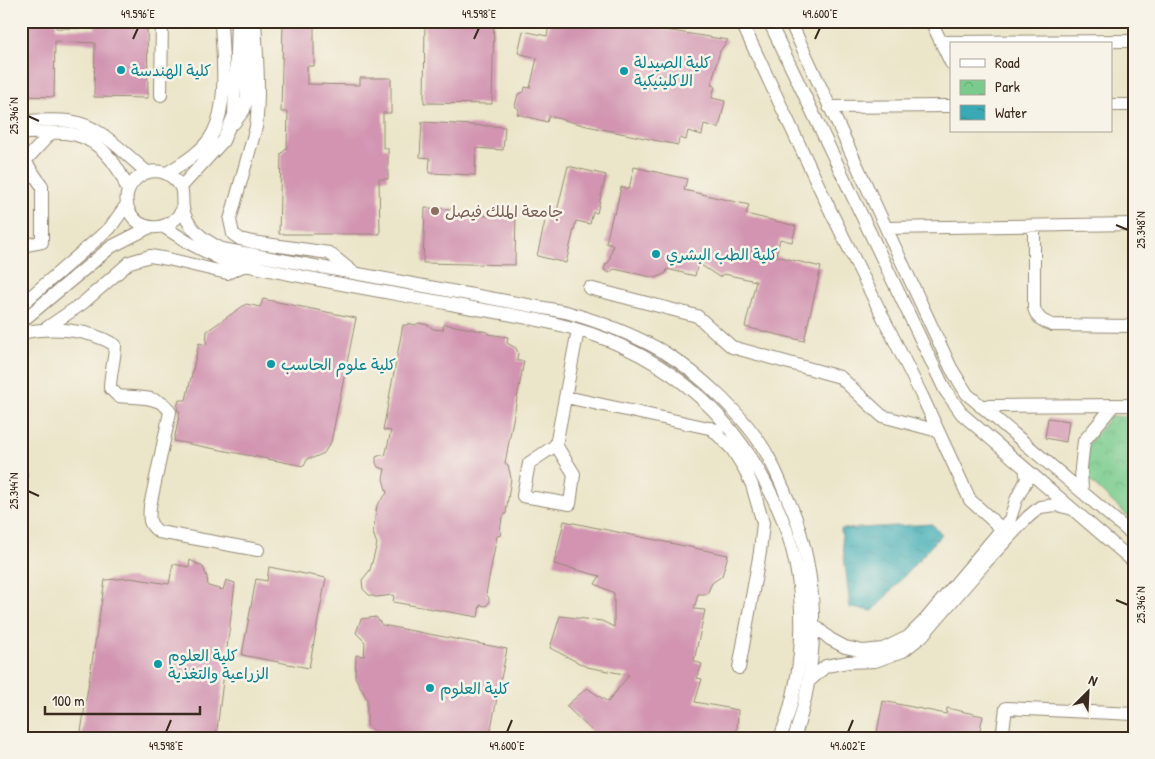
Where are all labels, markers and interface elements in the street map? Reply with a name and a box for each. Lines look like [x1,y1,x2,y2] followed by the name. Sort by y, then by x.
[121,5,156,22] text: 49.596°E
[462,5,497,22] text: 49.598°E
[802,5,838,22] text: 49.600°E
[950,42,1112,132] legend
[634,51,711,91] place label: كلية الصيدلة الاكلينيكية
[995,52,1020,73] text: Road
[131,59,212,81] place label: كلية الهندسة
[115,64,127,76] marker: كلية الهندسة
[618,65,630,77] marker: كلية الصيدلة الاكلينيكية
[995,76,1020,97] text: Park
[5,97,22,135] text: 25.346°N
[995,102,1027,123] text: Water
[445,200,563,222] place label: جامعة الملك فيصل
[429,205,441,217] marker: جامعة الملك فيصل
[1132,211,1149,249] text: 25.348°N
[666,243,778,266] place label: كلية الطب البشري
[650,248,662,260] marker: كلية الطب البشري
[281,353,396,377] place label: كلية علوم الحاسب
[265,358,277,370] marker: كلية علوم الحاسب
[5,473,22,509] text: 25.344°N
[1132,586,1149,624] text: 25.346°N
[168,644,269,684] place label: كلية العلوم الزراعية والتغذية
[152,658,164,670] marker: كلية العلوم الزراعية والتغذية
[1062,666,1112,716] north arrow
[1086,669,1101,690] text: N
[440,677,510,701] place label: كلية العلوم
[424,682,436,694] marker: كلية العلوم
[45,684,200,716] scale bar
[52,690,85,711] text: 100 m
[149,737,184,754] text: 49.598°E
[489,737,525,754] text: 49.600°E
[830,737,866,754] text: 49.602°E

